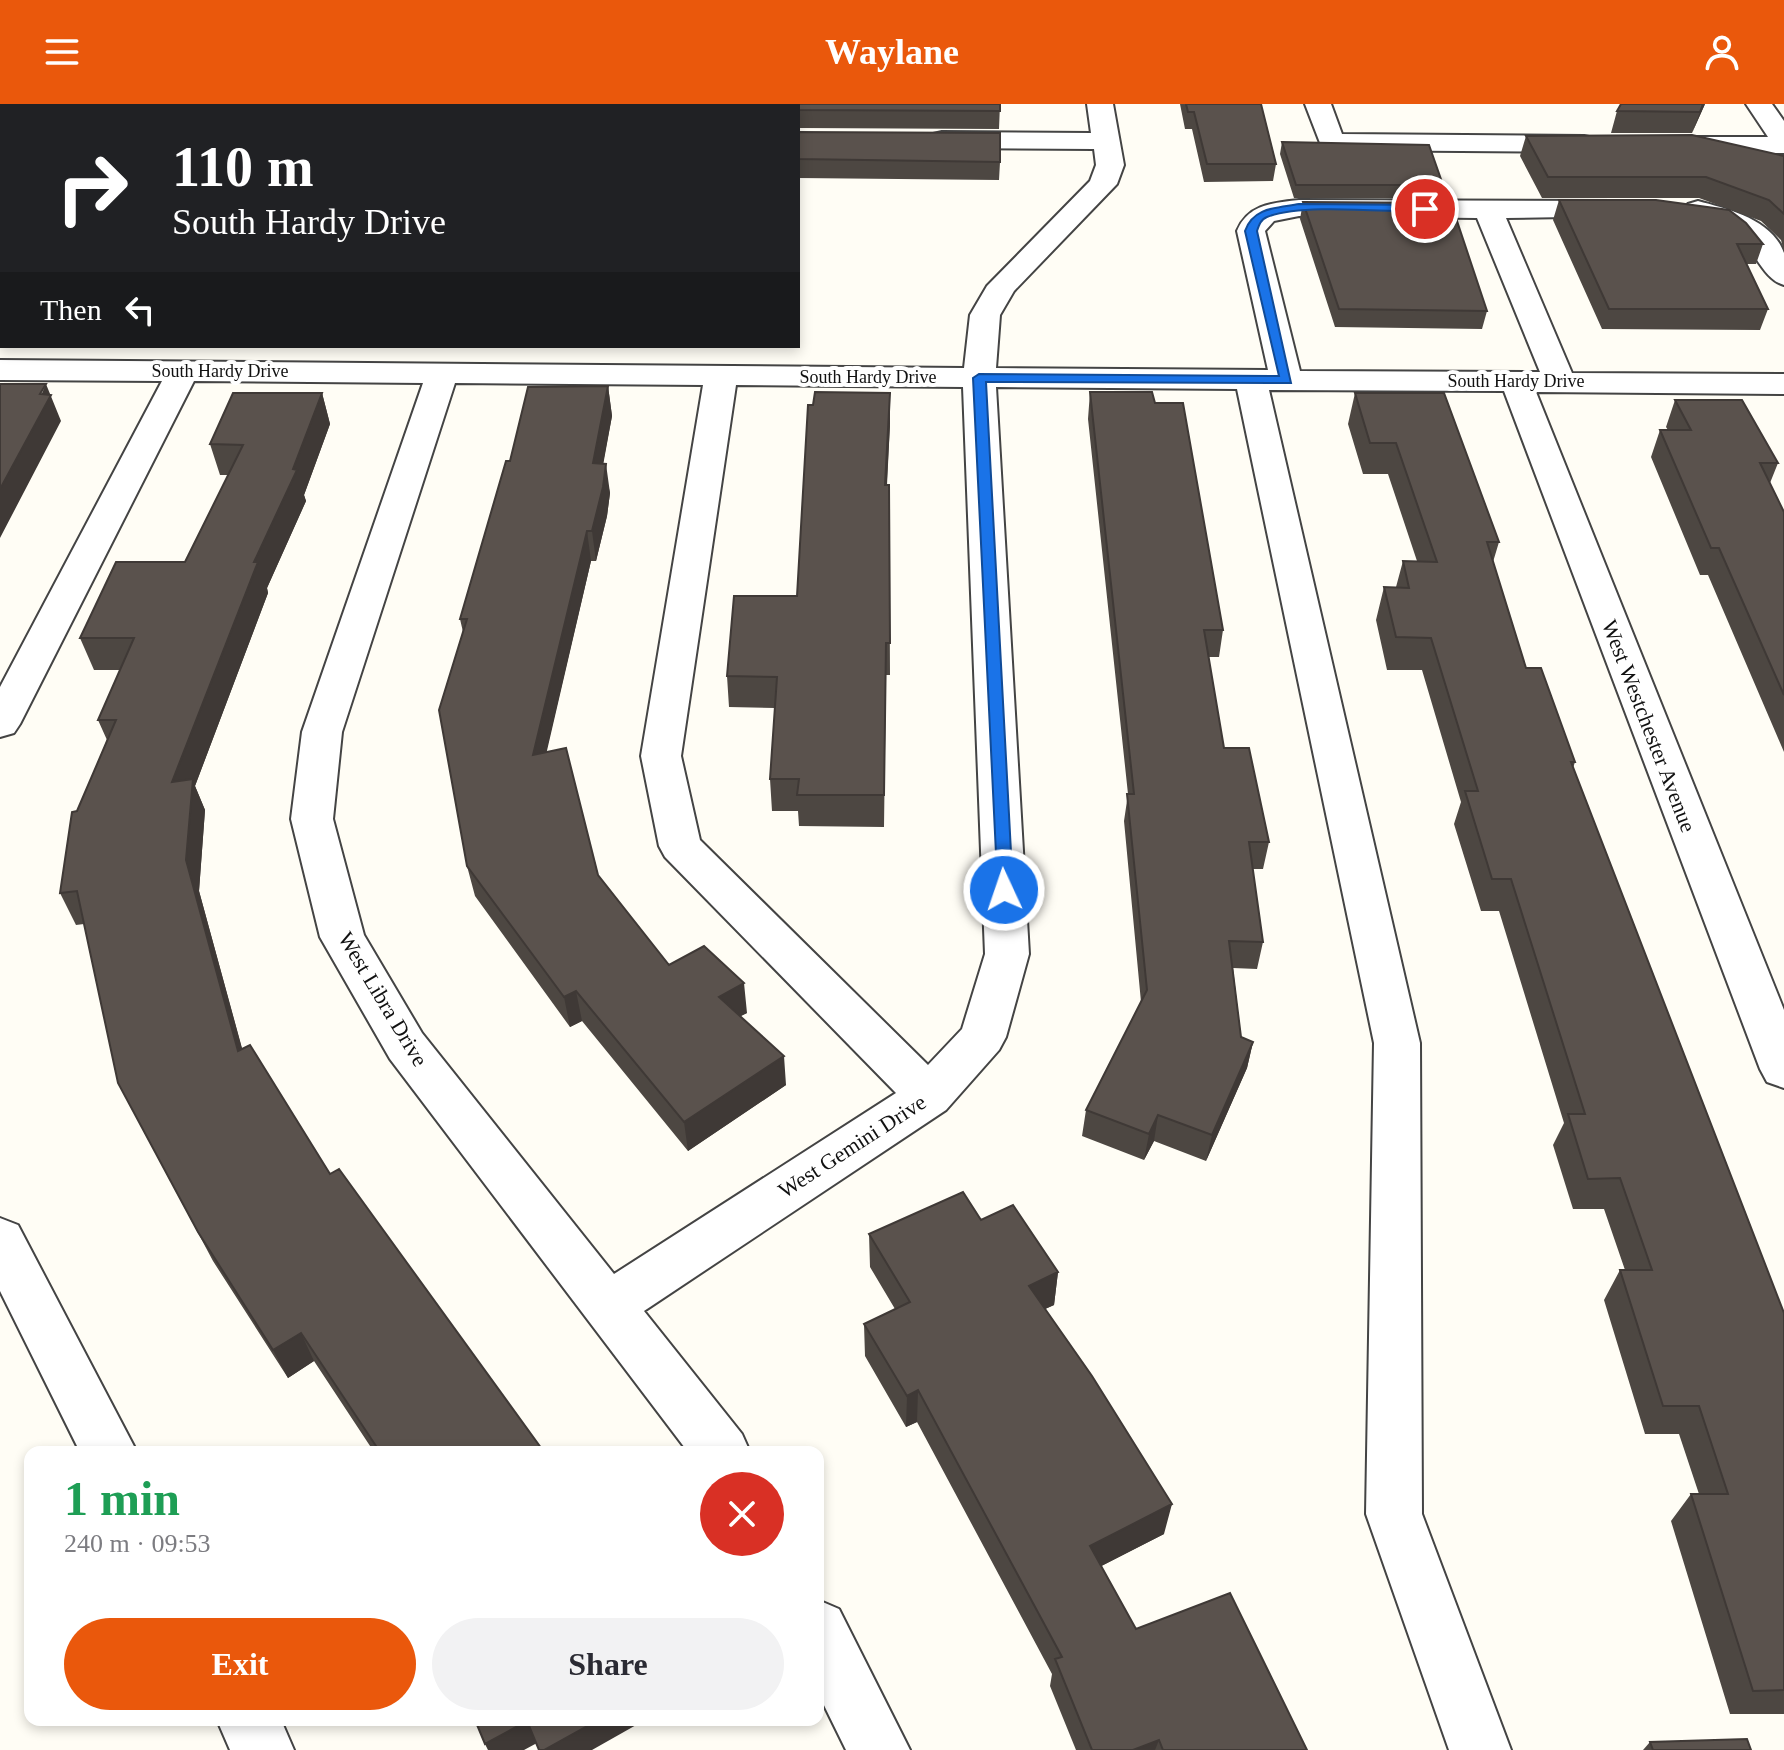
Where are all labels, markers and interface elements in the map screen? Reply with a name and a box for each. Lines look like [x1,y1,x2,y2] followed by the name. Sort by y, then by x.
[40,30,84,74] icon: menu
[1700,30,1744,74] icon: person
[825,32,959,72] text: Waylane
[40,136,144,240] icon: right
[172,136,314,198] text: 110 m
[1391,175,1459,243] pin
[1403,187,1447,231] icon: arrive
[172,202,446,242] text: South Hardy Drive
[118,288,162,332] icon: left
[40,293,102,326] text: Then
[152,361,288,381] street label: South Hardy Drive
[800,367,936,387] street label: South Hardy Drive
[1448,371,1584,391] street label: South Hardy Drive
[1597,616,1701,836] street label: West Westchester Avenue
[962,848,1046,932] position arrow
[333,927,433,1071] street label: West Libra Drive
[774,1089,930,1203] street label: West Gemini Drive
[64,1472,180,1525] text: 1 min
[700,1472,784,1556] button: close
[64,1529,211,1558] text: 240 m · 09:53
[64,1618,416,1710] button: Exit
[432,1618,784,1710] button: Share

